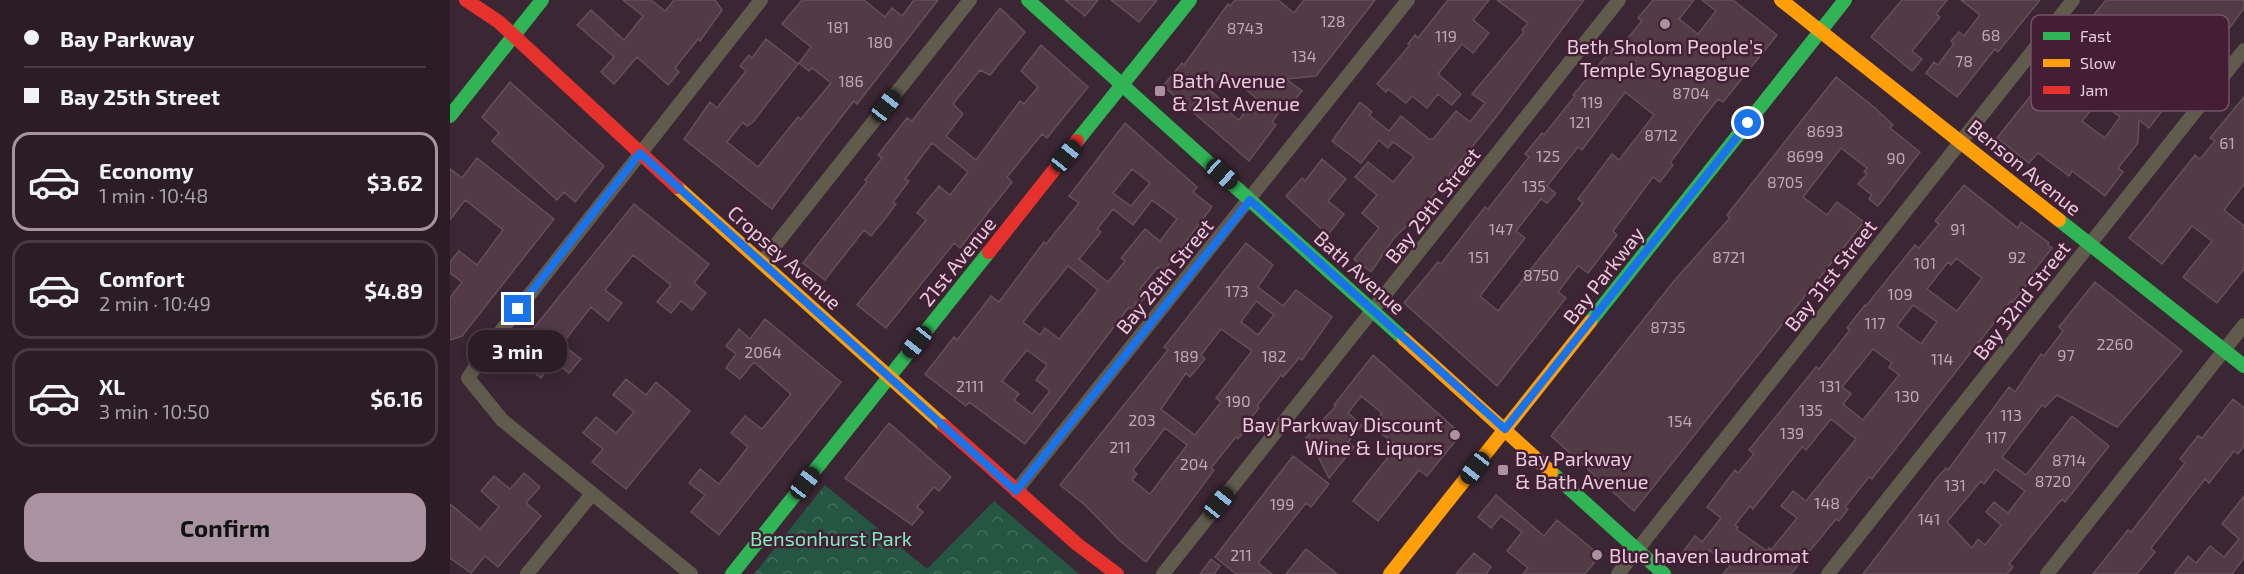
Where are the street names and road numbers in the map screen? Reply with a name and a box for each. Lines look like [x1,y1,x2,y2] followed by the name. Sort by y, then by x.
[1963,114,2087,220] street label: Benson Avenue
[1379,142,1485,268] street label: Bay 29th Street
[723,200,847,314] street label: Cropsey Avenue
[914,211,1000,311] street label: 21st Avenue
[1110,214,1218,338] street label: Bay 28th Street
[1779,214,1881,336] street label: Bay 31st Street
[1558,221,1649,328] street label: Bay Parkway
[1310,225,1410,319] street label: Bath Avenue
[1967,236,2075,364] street label: Bay 32nd Street

